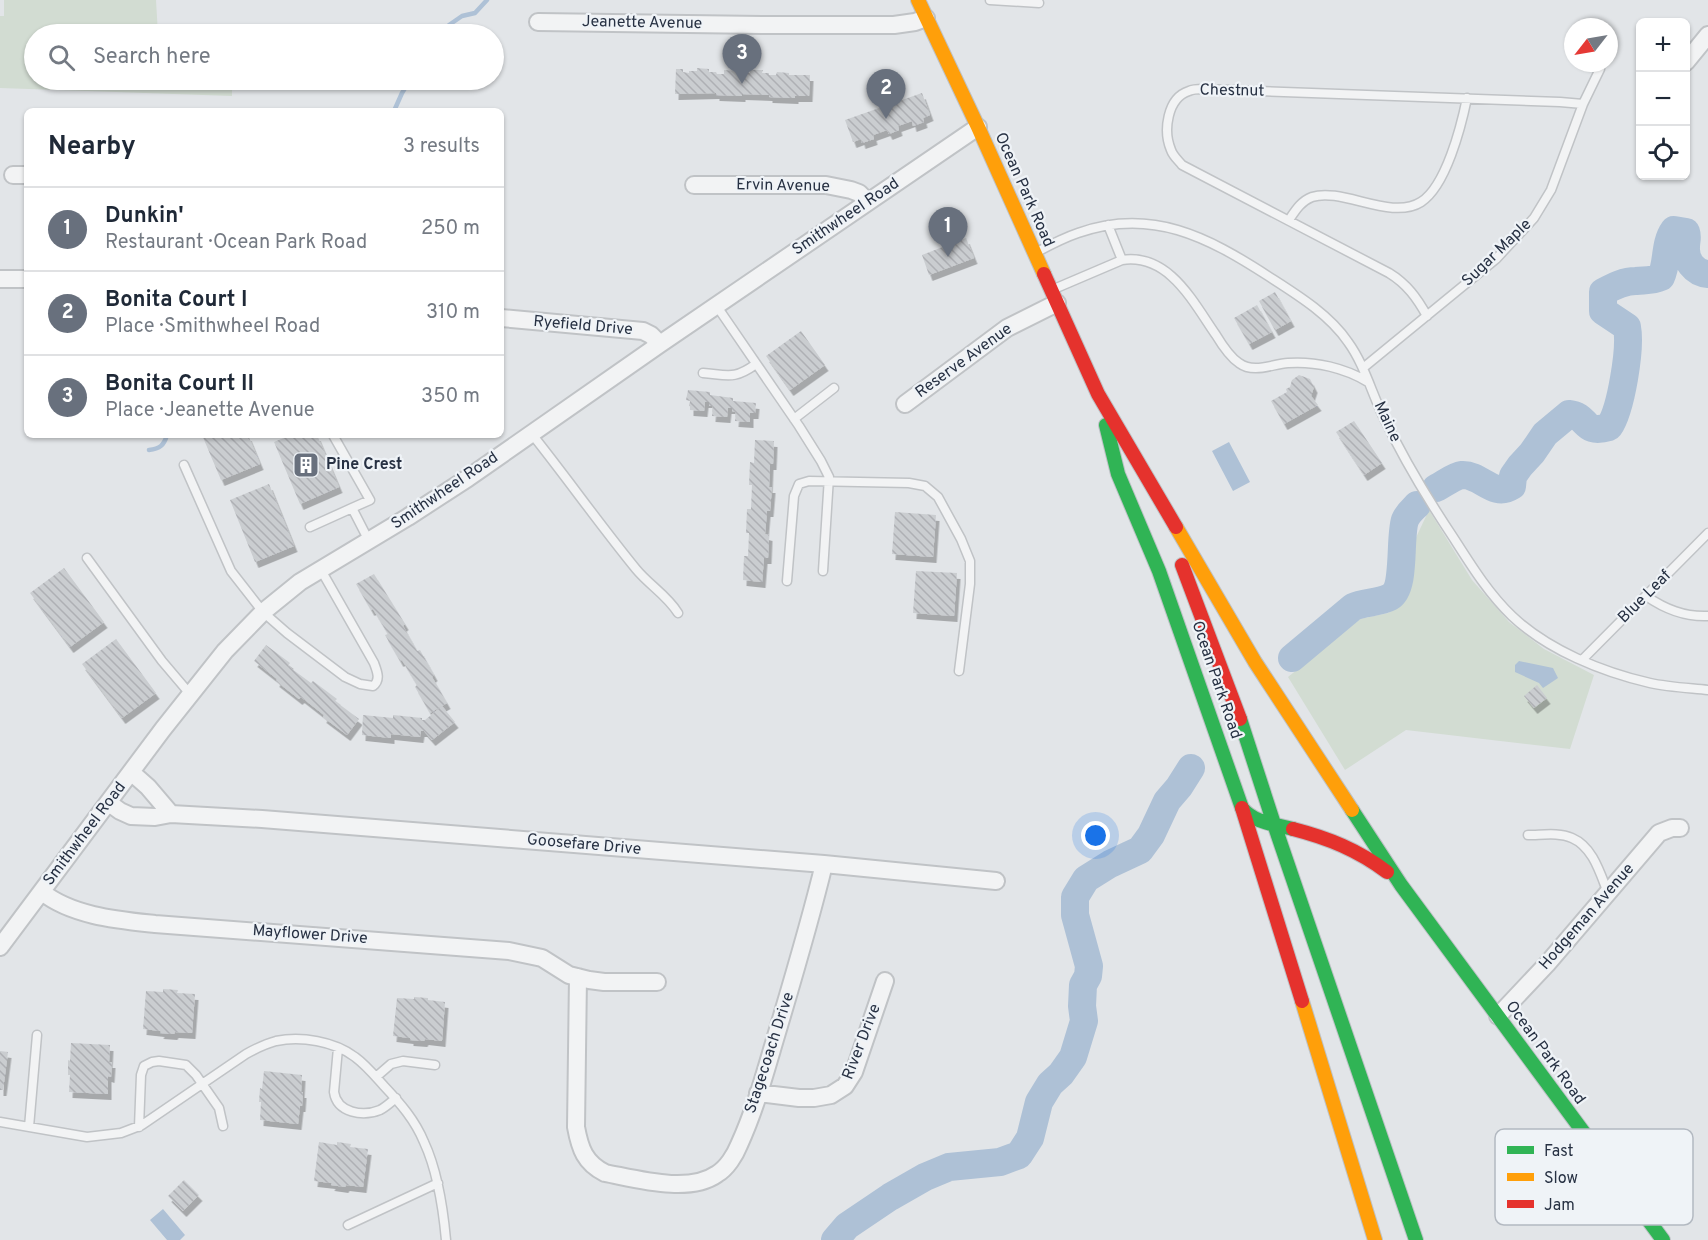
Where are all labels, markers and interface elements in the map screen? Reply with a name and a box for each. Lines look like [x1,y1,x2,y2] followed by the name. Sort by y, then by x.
[582,12,702,34] street label: Jeanette Avenue
[1564,18,1618,72] north arrow
[1636,18,1690,180] map controls
[1636,18,1690,72] button: +
[24,24,504,90] search box
[722,34,762,84] pin: 3
[45,41,78,74] icon: search
[93,44,211,71] text: Search here
[866,70,906,119] pin: 2
[1636,72,1690,126] button: −
[1199,80,1265,102] street label: Chestnut
[1636,126,1690,180] button: locate
[990,130,1058,250] street label: Ocean Park Road
[48,131,136,164] text: Nearby
[403,134,480,160] text: 3 results
[789,174,903,260] street label: Smithwheel Road
[736,175,830,197] street label: Ervin Avenue
[105,203,184,230] text: Dunkin'
[928,208,968,257] pin: 1
[1458,215,1536,291] street label: Sugar Maple
[64,216,72,242] text: 1
[421,216,480,242] text: 250 m
[105,230,367,256] text: Restaurant · Ocean Park Road
[105,287,248,314] text: Bonita Court I
[61,300,74,326] text: 2
[426,300,480,326] text: 310 m
[532,312,634,340] street label: Ryefield Drive
[105,314,320,340] text: Place · Smithwheel Road
[912,319,1016,403] street label: Reserve Avenue
[105,371,254,398] text: Bonita Court II
[62,384,74,410] text: 3
[421,384,480,410] text: 350 m
[105,398,315,424] text: Place · Jeanette Avenue
[1369,398,1405,446] street label: Maine
[388,448,502,534] street label: Smithwheel Road
[291,450,321,480] building icon: Pine Crest
[326,455,402,475] place label: Pine Crest
[1614,566,1676,628] street label: Blue Leaf
[1186,618,1246,742] street label: Ocean Park Road
[39,778,131,890] street label: Smithwheel Road
[1081,821,1110,850] your location
[526,830,642,860] street label: Goosefare Drive
[1535,860,1639,974] street label: Hodgeman Avenue
[252,921,368,949] street label: Mayflower Drive
[741,990,799,1116] street label: Stagecoach Drive
[1501,997,1589,1109] street label: Ocean Park Road
[838,1001,886,1083] street label: River Drive
[1495,1129,1693,1225] legend
[1544,1142,1574,1162] text: Fast
[1544,1169,1578,1189] text: Slow
[1544,1196,1575,1216] text: Jam

